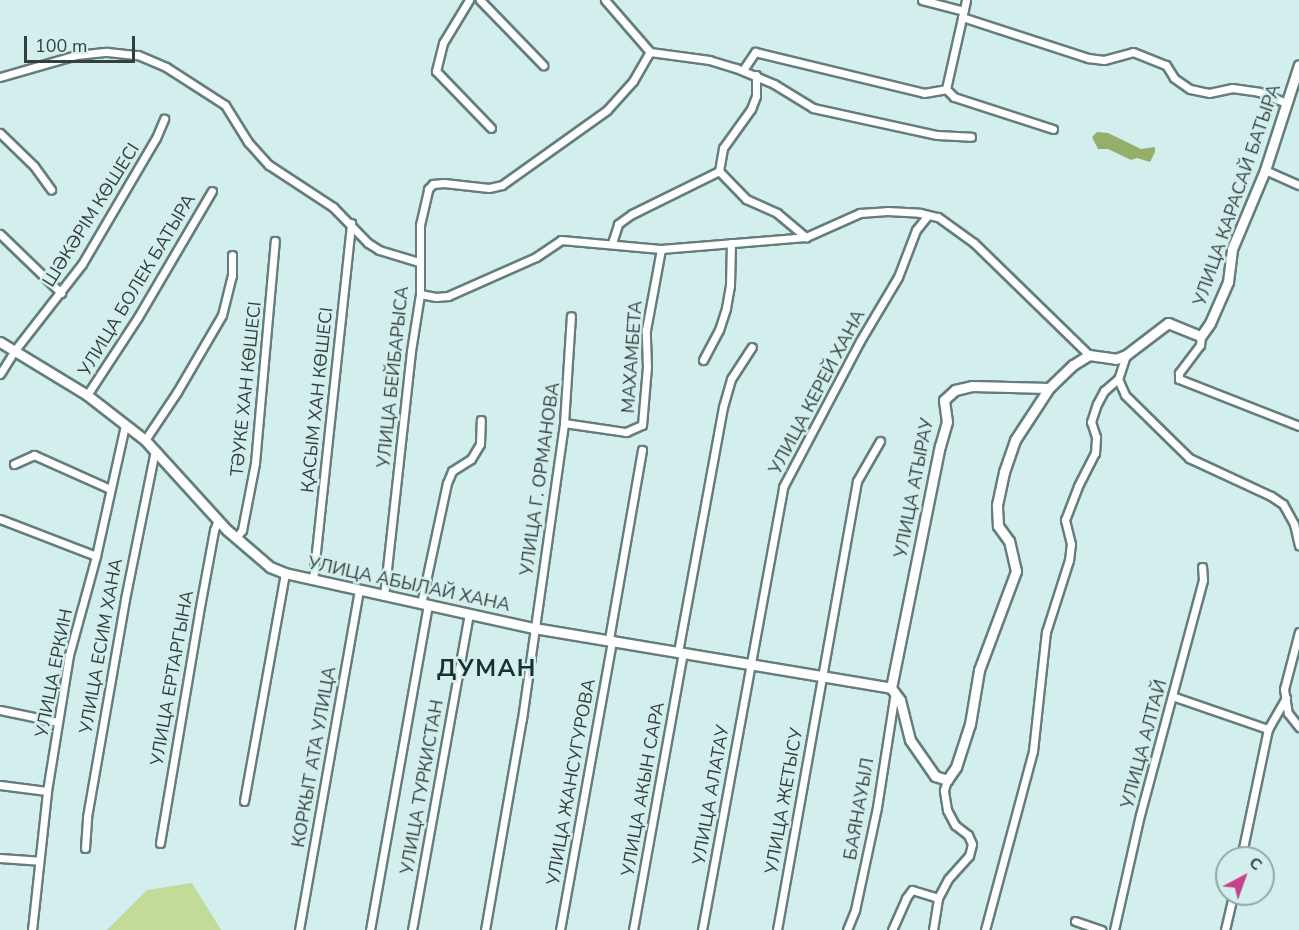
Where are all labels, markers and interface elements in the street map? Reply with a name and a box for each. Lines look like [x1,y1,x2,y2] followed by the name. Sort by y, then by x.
[27,24,138,62] scale bar
[35,34,87,58] text: 100 m
[1189,81,1285,309] street label: УЛИЦА КАРАСАЙ БАТЫРА
[38,139,144,291] street label: ШӘКӘРІМ КӨШЕСІ
[74,190,200,380] street label: УЛИЦА БОЛЕК БАТЫРА
[373,285,413,469] street label: УЛИЦА БЕЙБАРЫСА
[226,300,266,478] street label: ТӘУКЕ ХАН КӨШЕСІ
[617,300,647,414] street label: МАХАМБЕТА
[297,306,337,494] street label: ҚАСЫМ ХАН КӨШЕСІ
[764,306,870,478] street label: УЛИЦА КЕРЕЙ ХАНА
[516,381,564,577] street label: УЛИЦА Г. ОРМАНОВА
[890,416,938,560] street label: УЛИЦА АТЫРАУ
[306,552,512,616] street label: УЛИЦА АБЫЛАЙ ХАНА
[75,557,127,735] street label: УЛИЦА ЕСИМ ХАНА
[146,589,198,767] street label: УЛИЦА ЕРТАРГЫНА
[31,607,77,739] street label: УЛИЦА ЕРКИН
[437,655,537,683] district label: ДУМАН
[287,665,341,849] street label: КОРКЫТ АТА УЛИЦА
[542,677,600,887] street label: УЛИЦА ЖАНСУГУРОВА
[1116,677,1172,811] street label: УЛИЦА АЛТАЙ
[396,698,448,876] street label: УЛИЦА ТУРКИСТАН
[617,700,669,878] street label: УЛИЦА АКЫН САРА
[688,723,734,867] street label: УЛИЦА АЛАТАУ
[761,726,807,876] street label: УЛИЦА ЖЕТЫСУ
[839,756,879,862] street label: БАЯНАУЫЛ
[1215,846,1275,906] north arrow
[1244,852,1267,876] text: С

